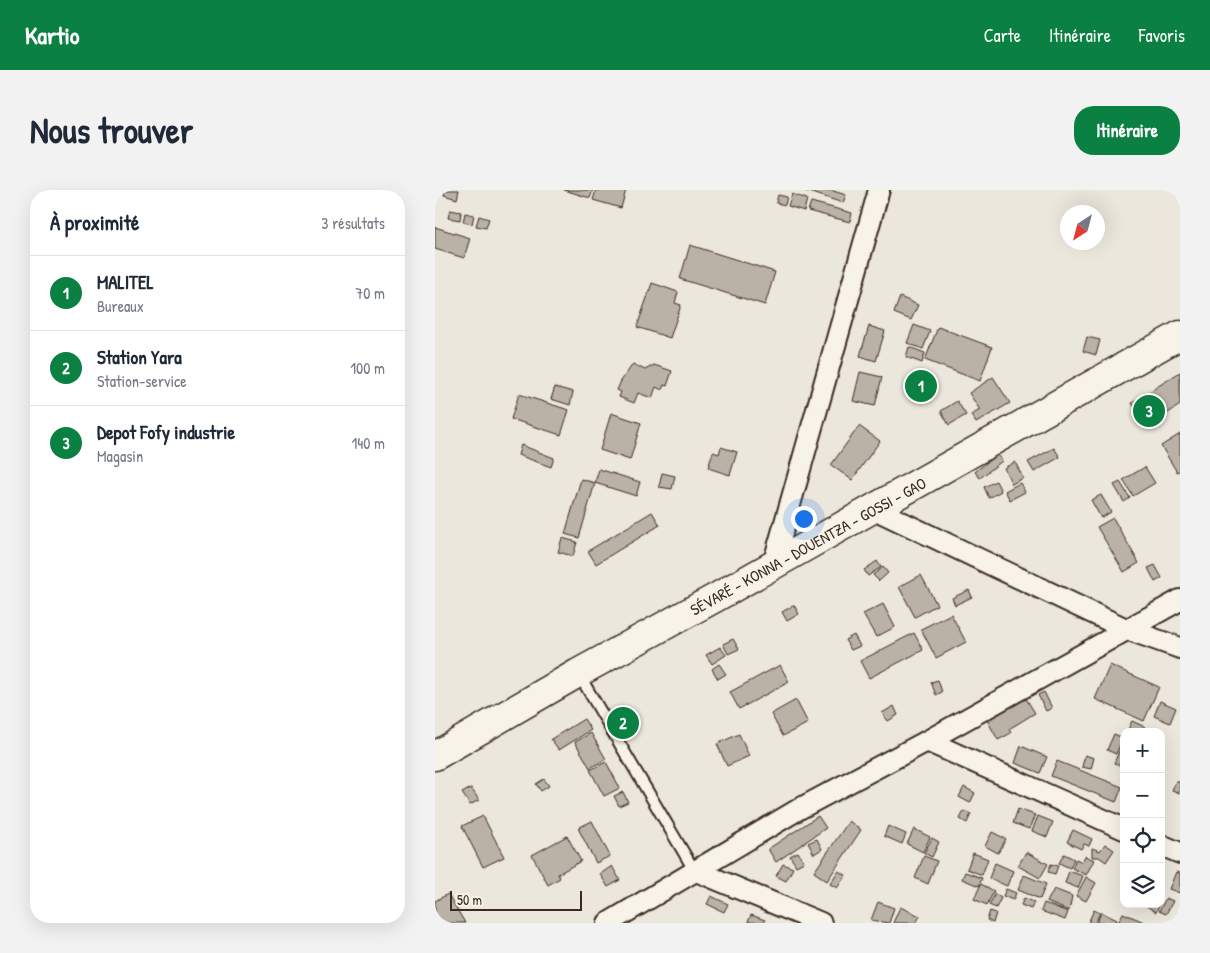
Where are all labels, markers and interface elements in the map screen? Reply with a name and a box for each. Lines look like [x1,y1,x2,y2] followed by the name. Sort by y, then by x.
[25,19,80,51] text: Kartio
[984,23,1021,48] text: Carte
[1049,23,1111,48] text: Itinéraire
[1139,23,1185,48] text: Favoris
[1074,106,1180,155] button: Itinéraire
[30,107,193,154] text: Nous trouver
[1060,205,1105,250] north arrow
[50,208,139,237] text: À proximité
[321,212,385,234] text: 3 résultats
[97,269,153,295] text: MALITEL
[63,282,69,304] text: 1
[355,282,385,304] text: 70 m
[97,295,144,317] text: Bureaux
[97,344,182,370] text: Station Yara
[62,357,70,379] text: 2
[350,357,385,379] text: 100 m
[905,367,937,405] pin: 1
[97,370,187,392] text: Station-service
[1133,392,1165,430] pin: 3
[97,419,235,445] text: Depot Fofy industrie
[62,432,70,454] text: 3
[351,432,385,454] text: 140 m
[97,445,143,467] text: Magasin
[686,472,930,620] street label: SÉVARÉ - KONNA - DOUENTZA - GOSSI - GAO
[791,506,817,532] your location
[607,704,639,742] pin: 2
[1120,728,1165,908] map controls
[1120,728,1165,773] button: +
[1120,773,1165,818] button: −
[1120,818,1165,863] button: locate
[1120,863,1165,908] button: layers
[450,888,583,911] scale bar
[457,890,482,909] text: 50 m

